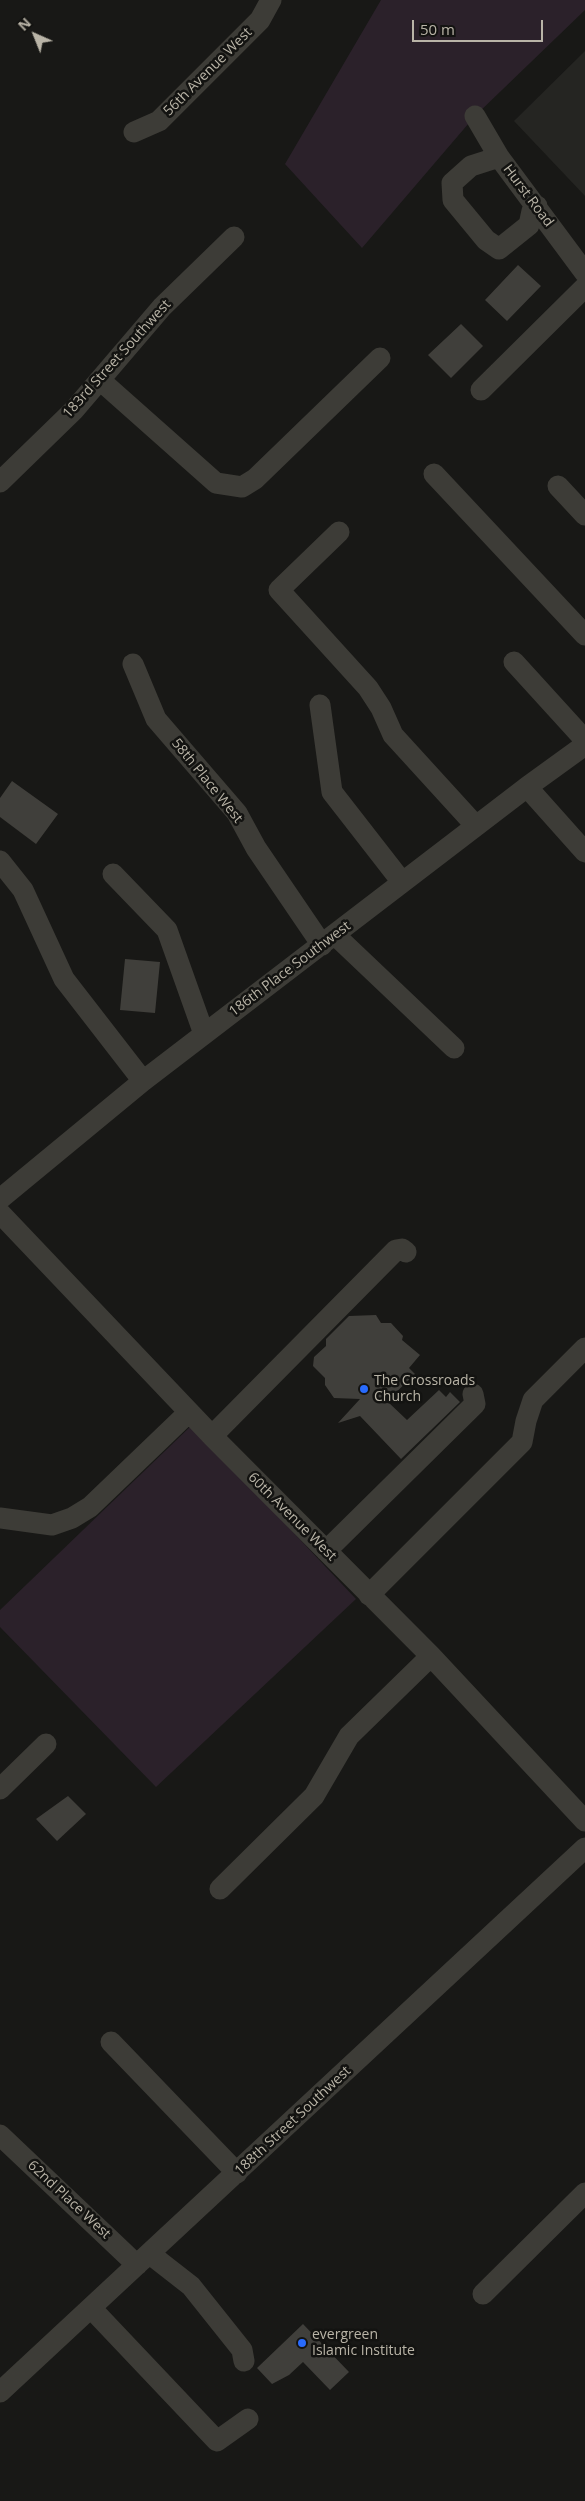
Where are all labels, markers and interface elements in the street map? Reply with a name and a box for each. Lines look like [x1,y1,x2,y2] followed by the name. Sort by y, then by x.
[10,10,60,60] north arrow
[415,10,546,42] scale bar
[14,13,35,35] text: N
[420,19,455,39] text: 50 m
[160,24,256,120] street label: 56th Avenue West
[499,162,557,230] street label: Hurst Road
[59,296,175,422] street label: 183rd Street Southwest
[168,735,246,827] street label: 58th Place West
[226,918,354,1020] street label: 186th Place Southwest
[374,1373,475,1405] place label: The Crossroads Church
[358,1383,370,1395] marker: The Crossroads Church
[244,1469,340,1565] street label: 60th Avenue West
[231,2063,355,2179] street label: 188th Street Southwest
[24,2157,114,2243] street label: 62nd Place West
[312,2327,415,2360] place label: evergreen Islamic Institute
[296,2337,308,2349] marker: evergreen Islamic Institute

